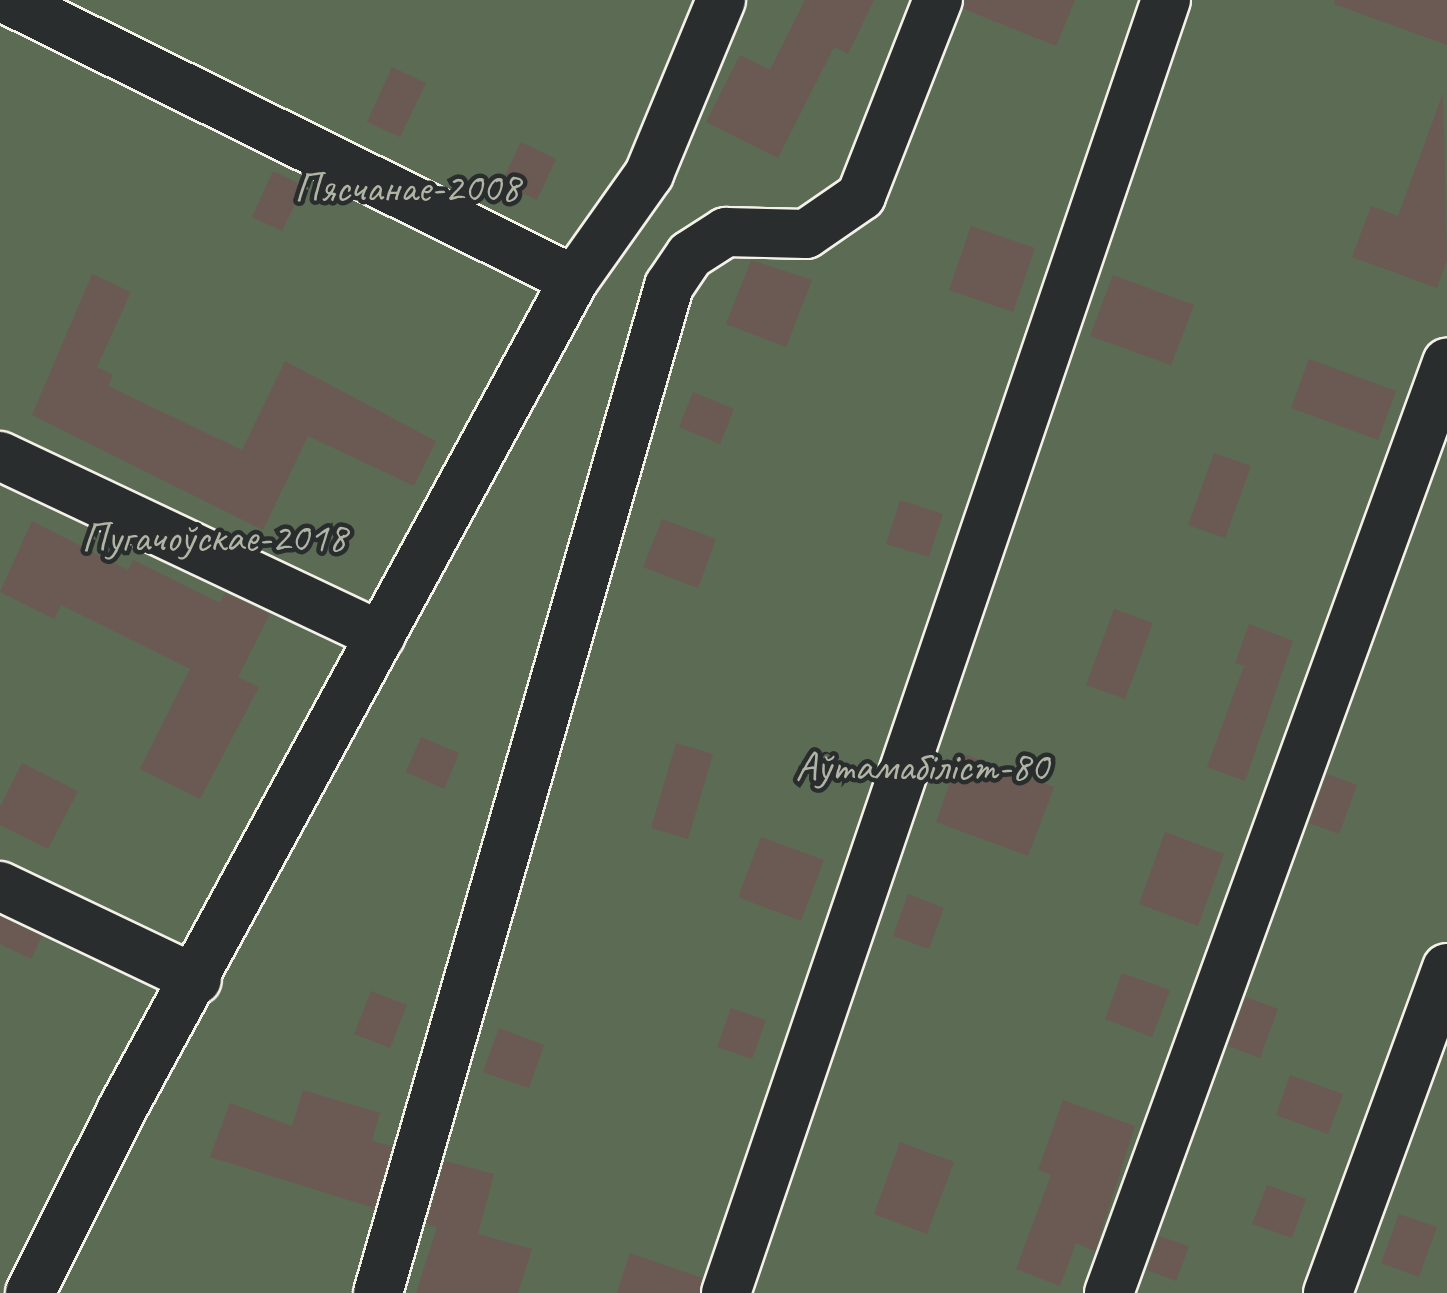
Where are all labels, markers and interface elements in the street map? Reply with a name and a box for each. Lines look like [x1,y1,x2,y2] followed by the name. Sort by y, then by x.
[294,163,520,213] park label: Пясчанае-2008
[81,513,347,563] park label: Пугачоўскае-2018
[795,742,1049,792] park label: Аўтамабіліст-80

